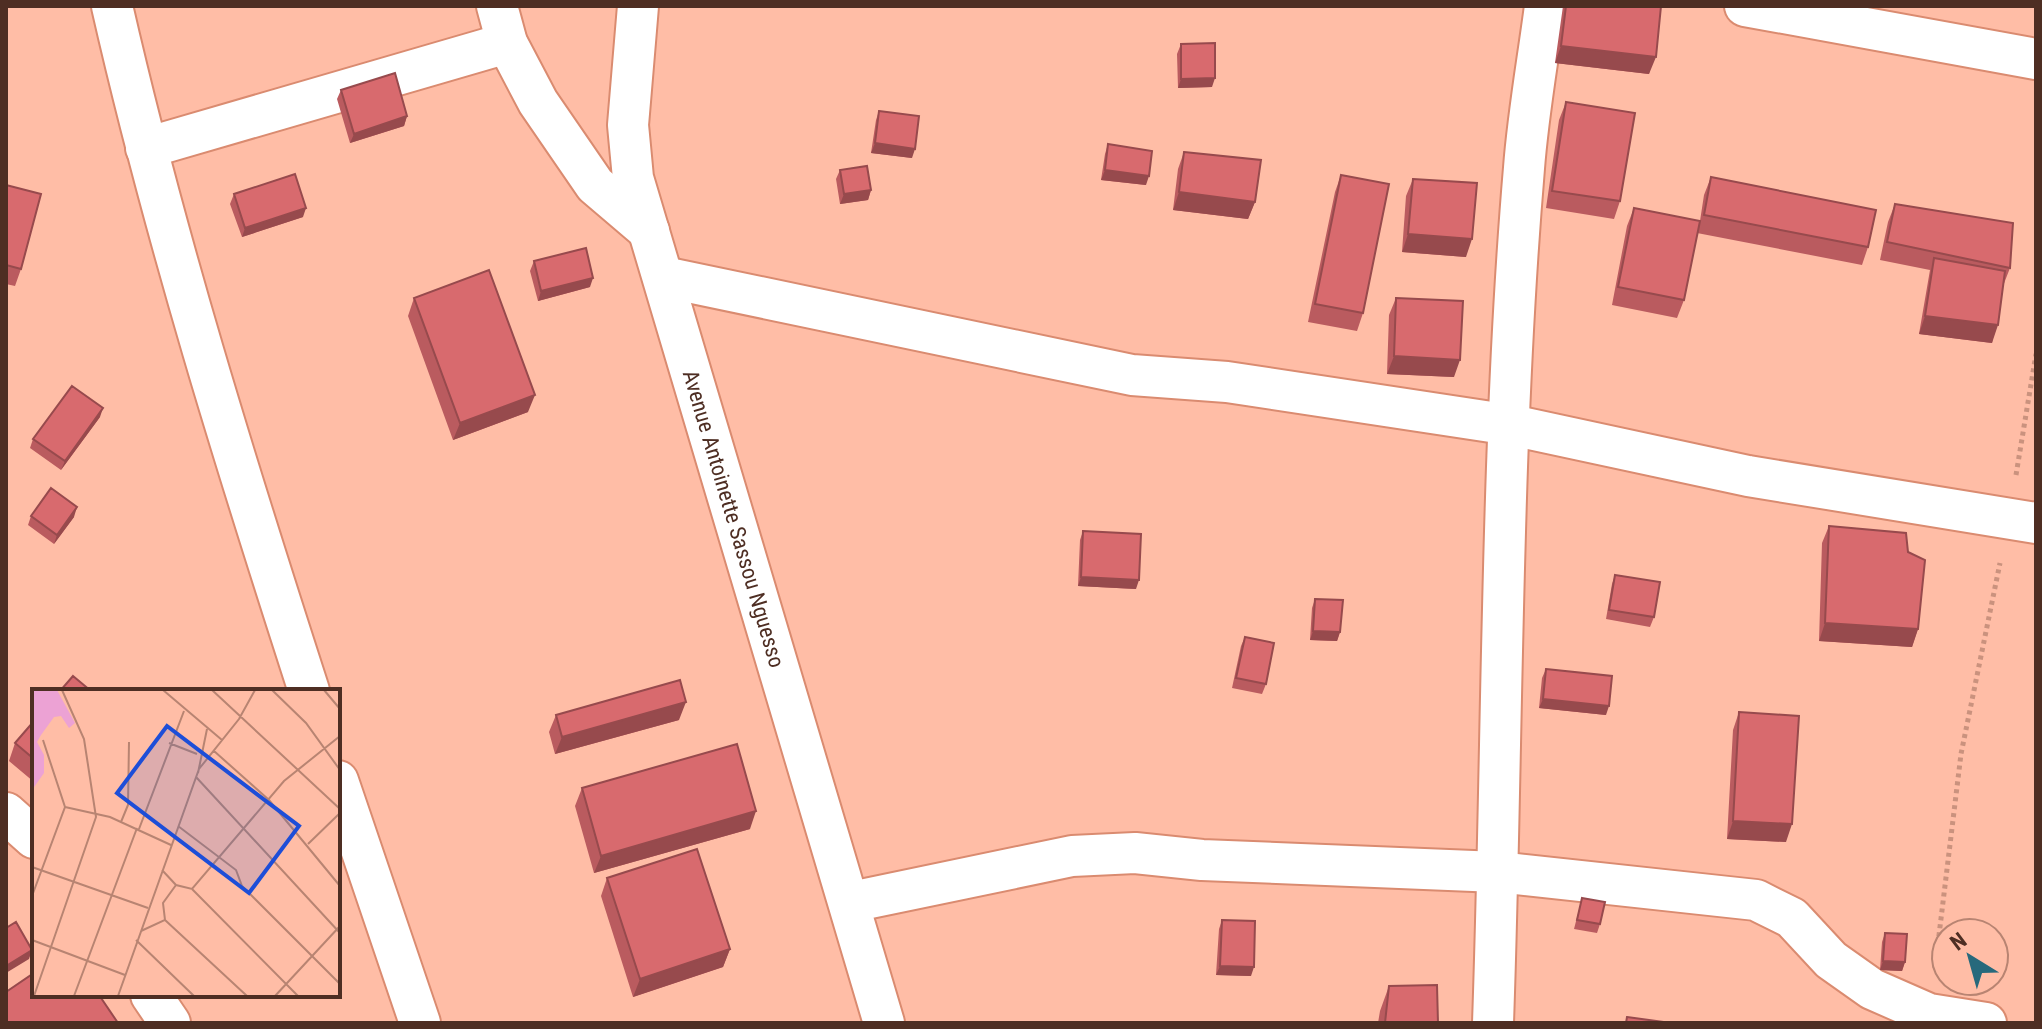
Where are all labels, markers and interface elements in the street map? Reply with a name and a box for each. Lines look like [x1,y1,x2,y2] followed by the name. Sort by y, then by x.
[678,367,790,670] street label: Avenue Antoinette Sassou Nguesso
[32,689,340,997] inset map
[1930,917,2010,997] north arrow
[1945,927,1971,955] text: N

